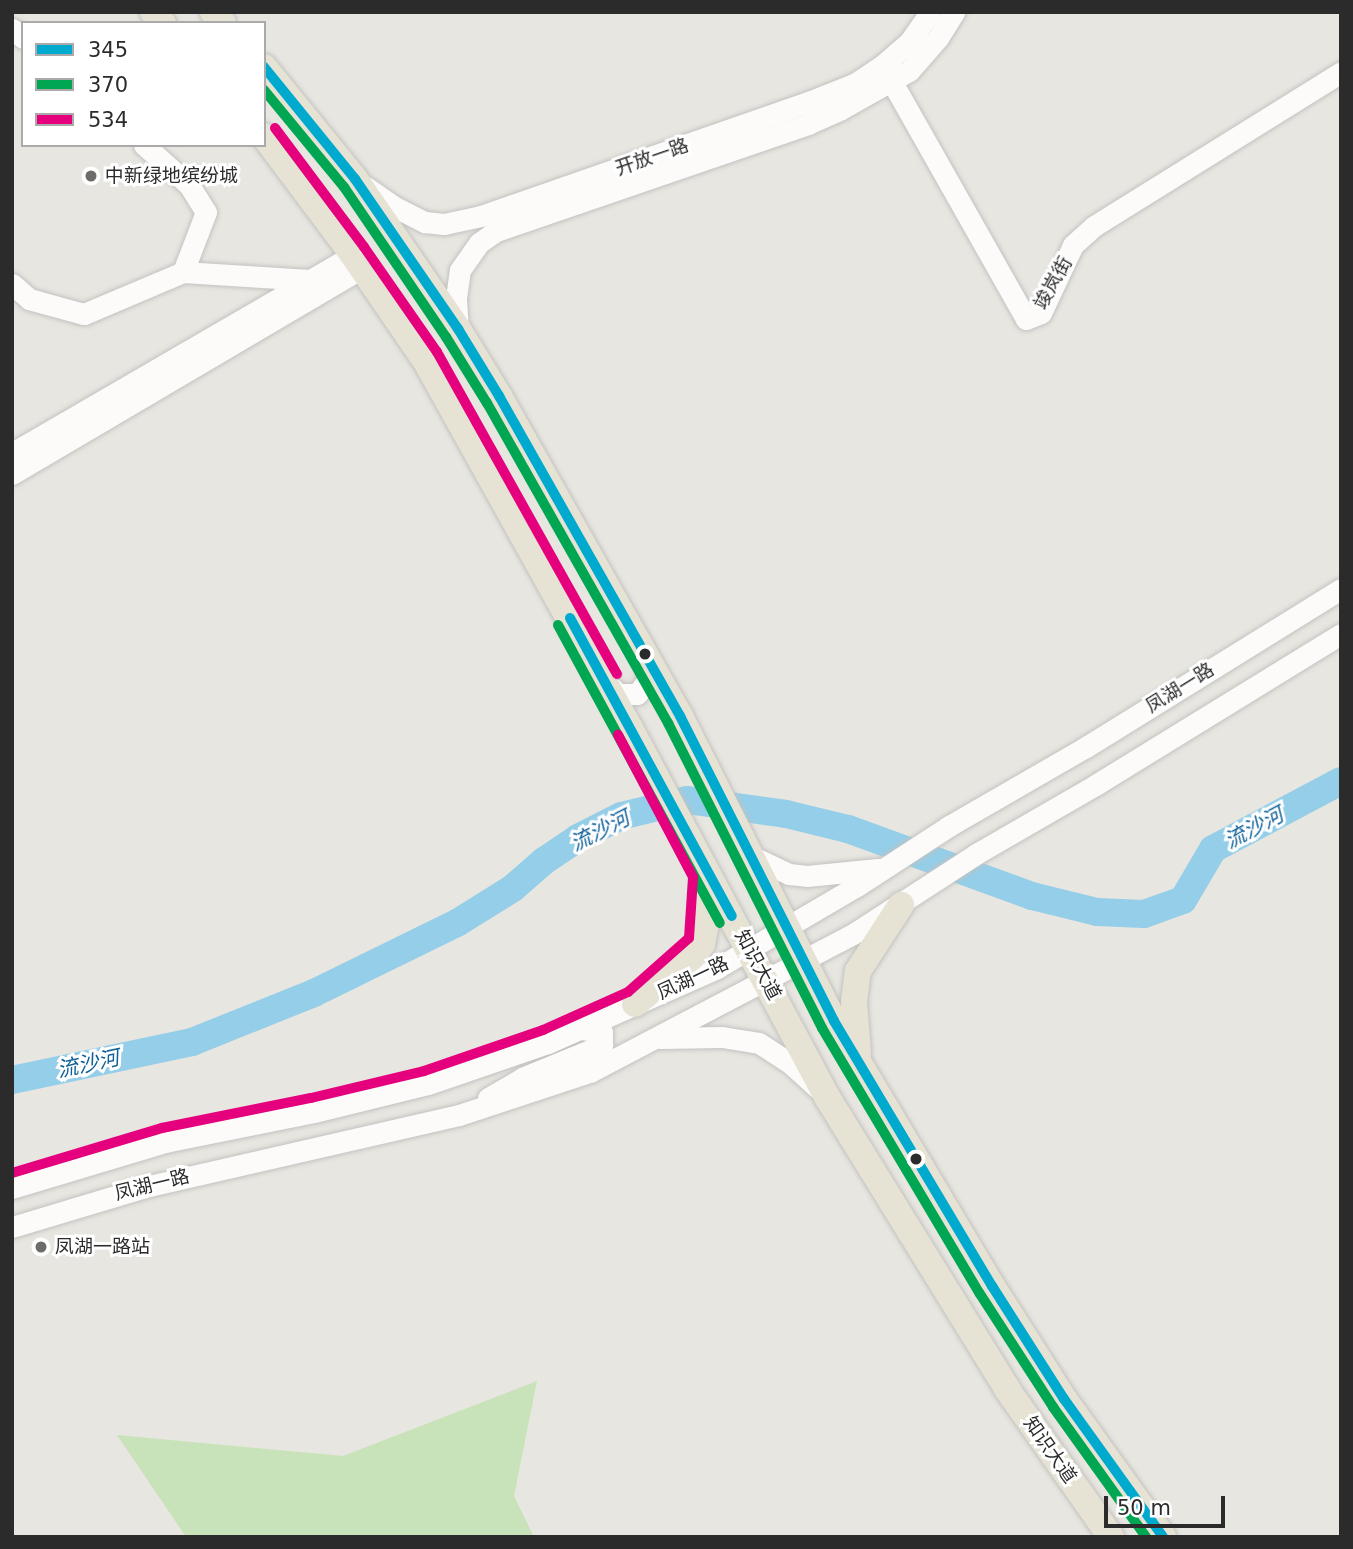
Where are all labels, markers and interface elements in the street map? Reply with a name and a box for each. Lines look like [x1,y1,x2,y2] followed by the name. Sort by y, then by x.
[21,21,266,147] legend
[88,38,128,62] text: 345
[88,73,128,97] text: 370
[88,108,128,132] text: 534
[612,134,692,180] street label: 开放一路
[105,165,238,187] place label: 中新绿地缤纷城
[83,168,99,184] marker: 中新绿地缤纷城
[1029,253,1077,313] street label: 竣岚街
[638,647,652,661] unlabelled marker
[1142,658,1218,718] street label: 凤湖一路
[1220,802,1288,854] water label: 流沙河
[566,805,634,857] water label: 流沙河
[730,926,786,1004] street label: 知识大道
[654,952,732,1004] street label: 凤湖一路
[55,1045,121,1083] water label: 流沙河
[909,1152,923,1166] unlabelled marker
[112,1165,192,1205] street label: 凤湖一路
[55,1236,150,1258] place label: 凤湖一路站
[33,1239,49,1255] marker: 凤湖一路站
[1019,1412,1081,1488] street label: 知识大道
[1108,1482,1229,1526] scale bar
[1117,1496,1171,1520] text: 50 m

